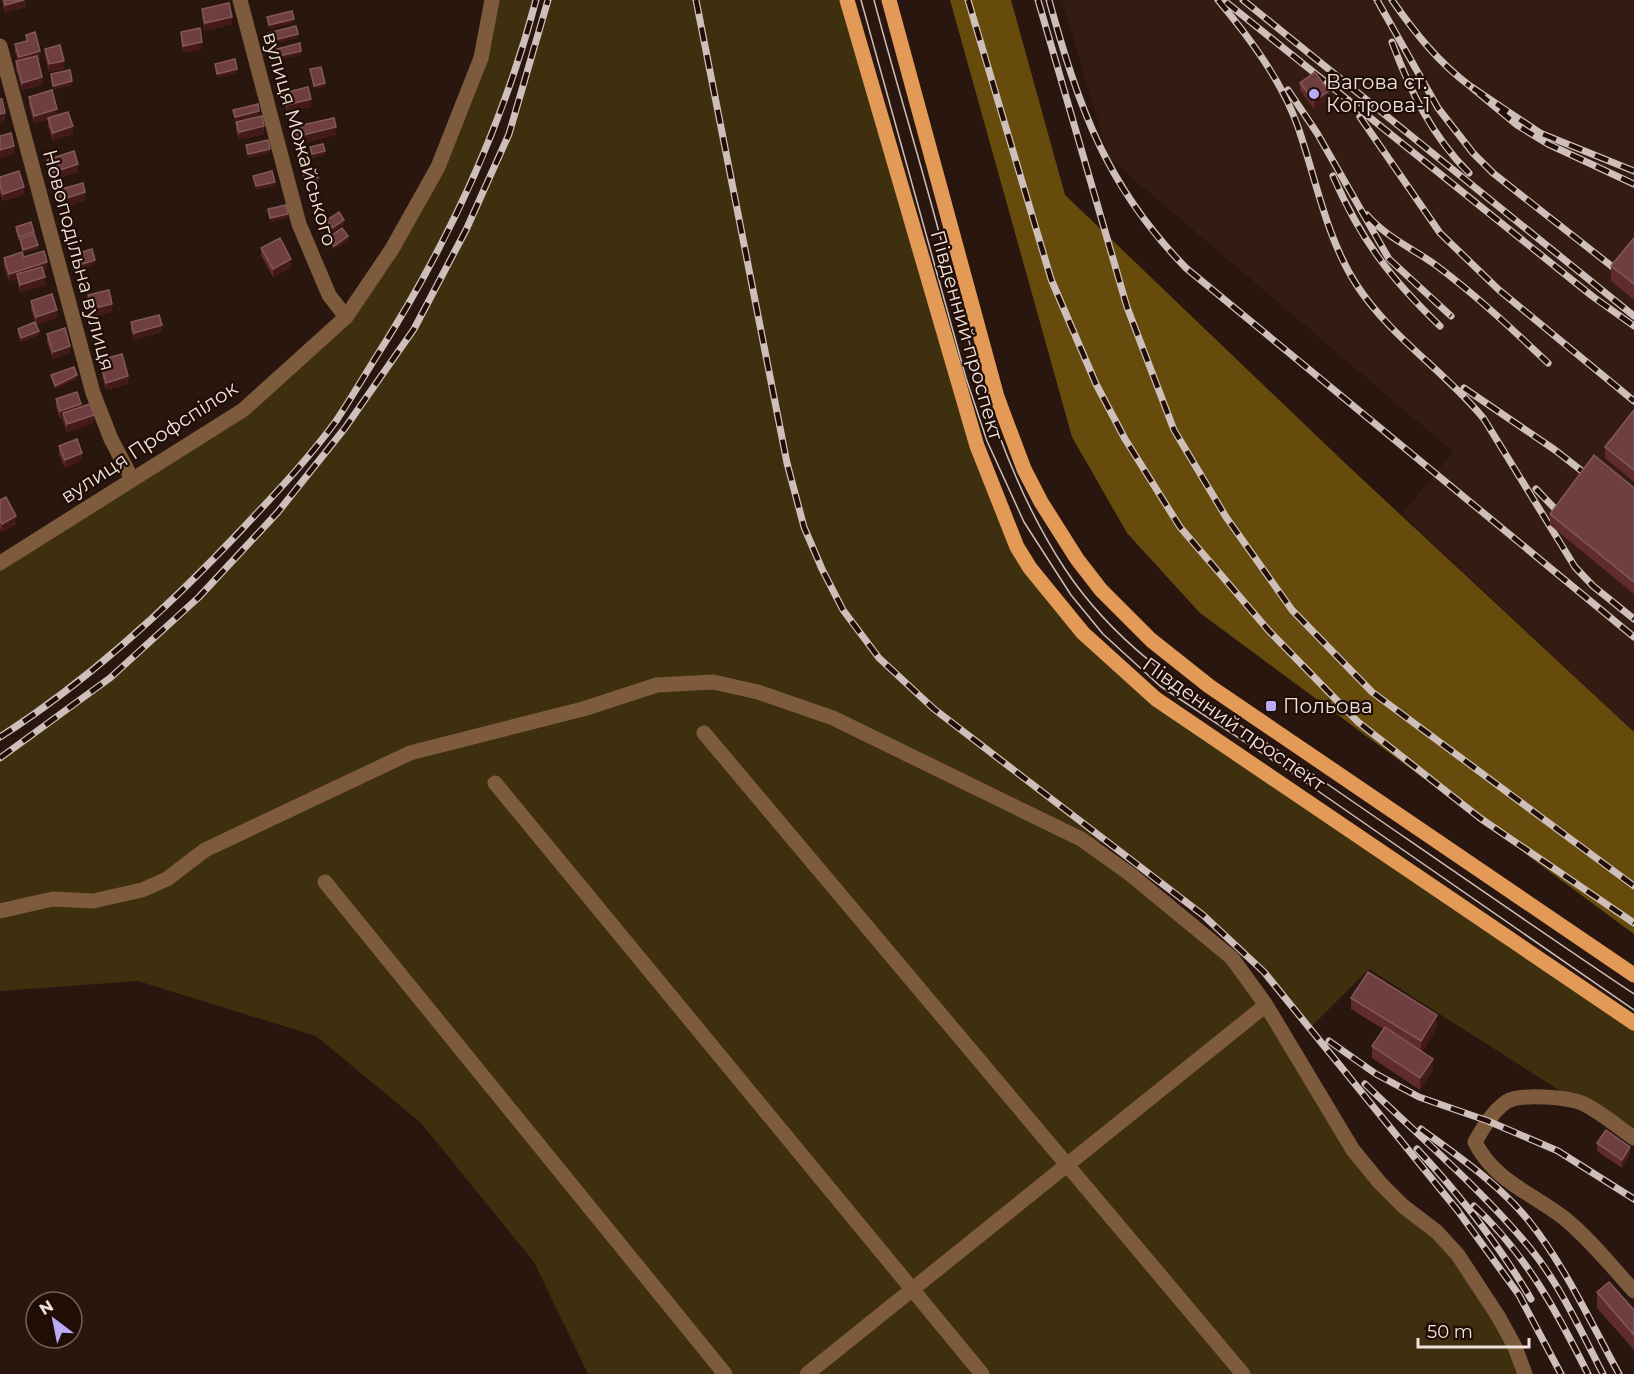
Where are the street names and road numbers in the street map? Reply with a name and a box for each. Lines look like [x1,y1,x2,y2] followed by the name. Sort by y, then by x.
[258,29,342,249] street label: вулиця Можайського
[38,147,120,373] street label: Новоподільна вулиця
[926,227,1009,443] street label: Південний проспект
[56,376,242,508] street label: вулиця Профспілок
[1138,652,1330,796] street label: Південний проспект

